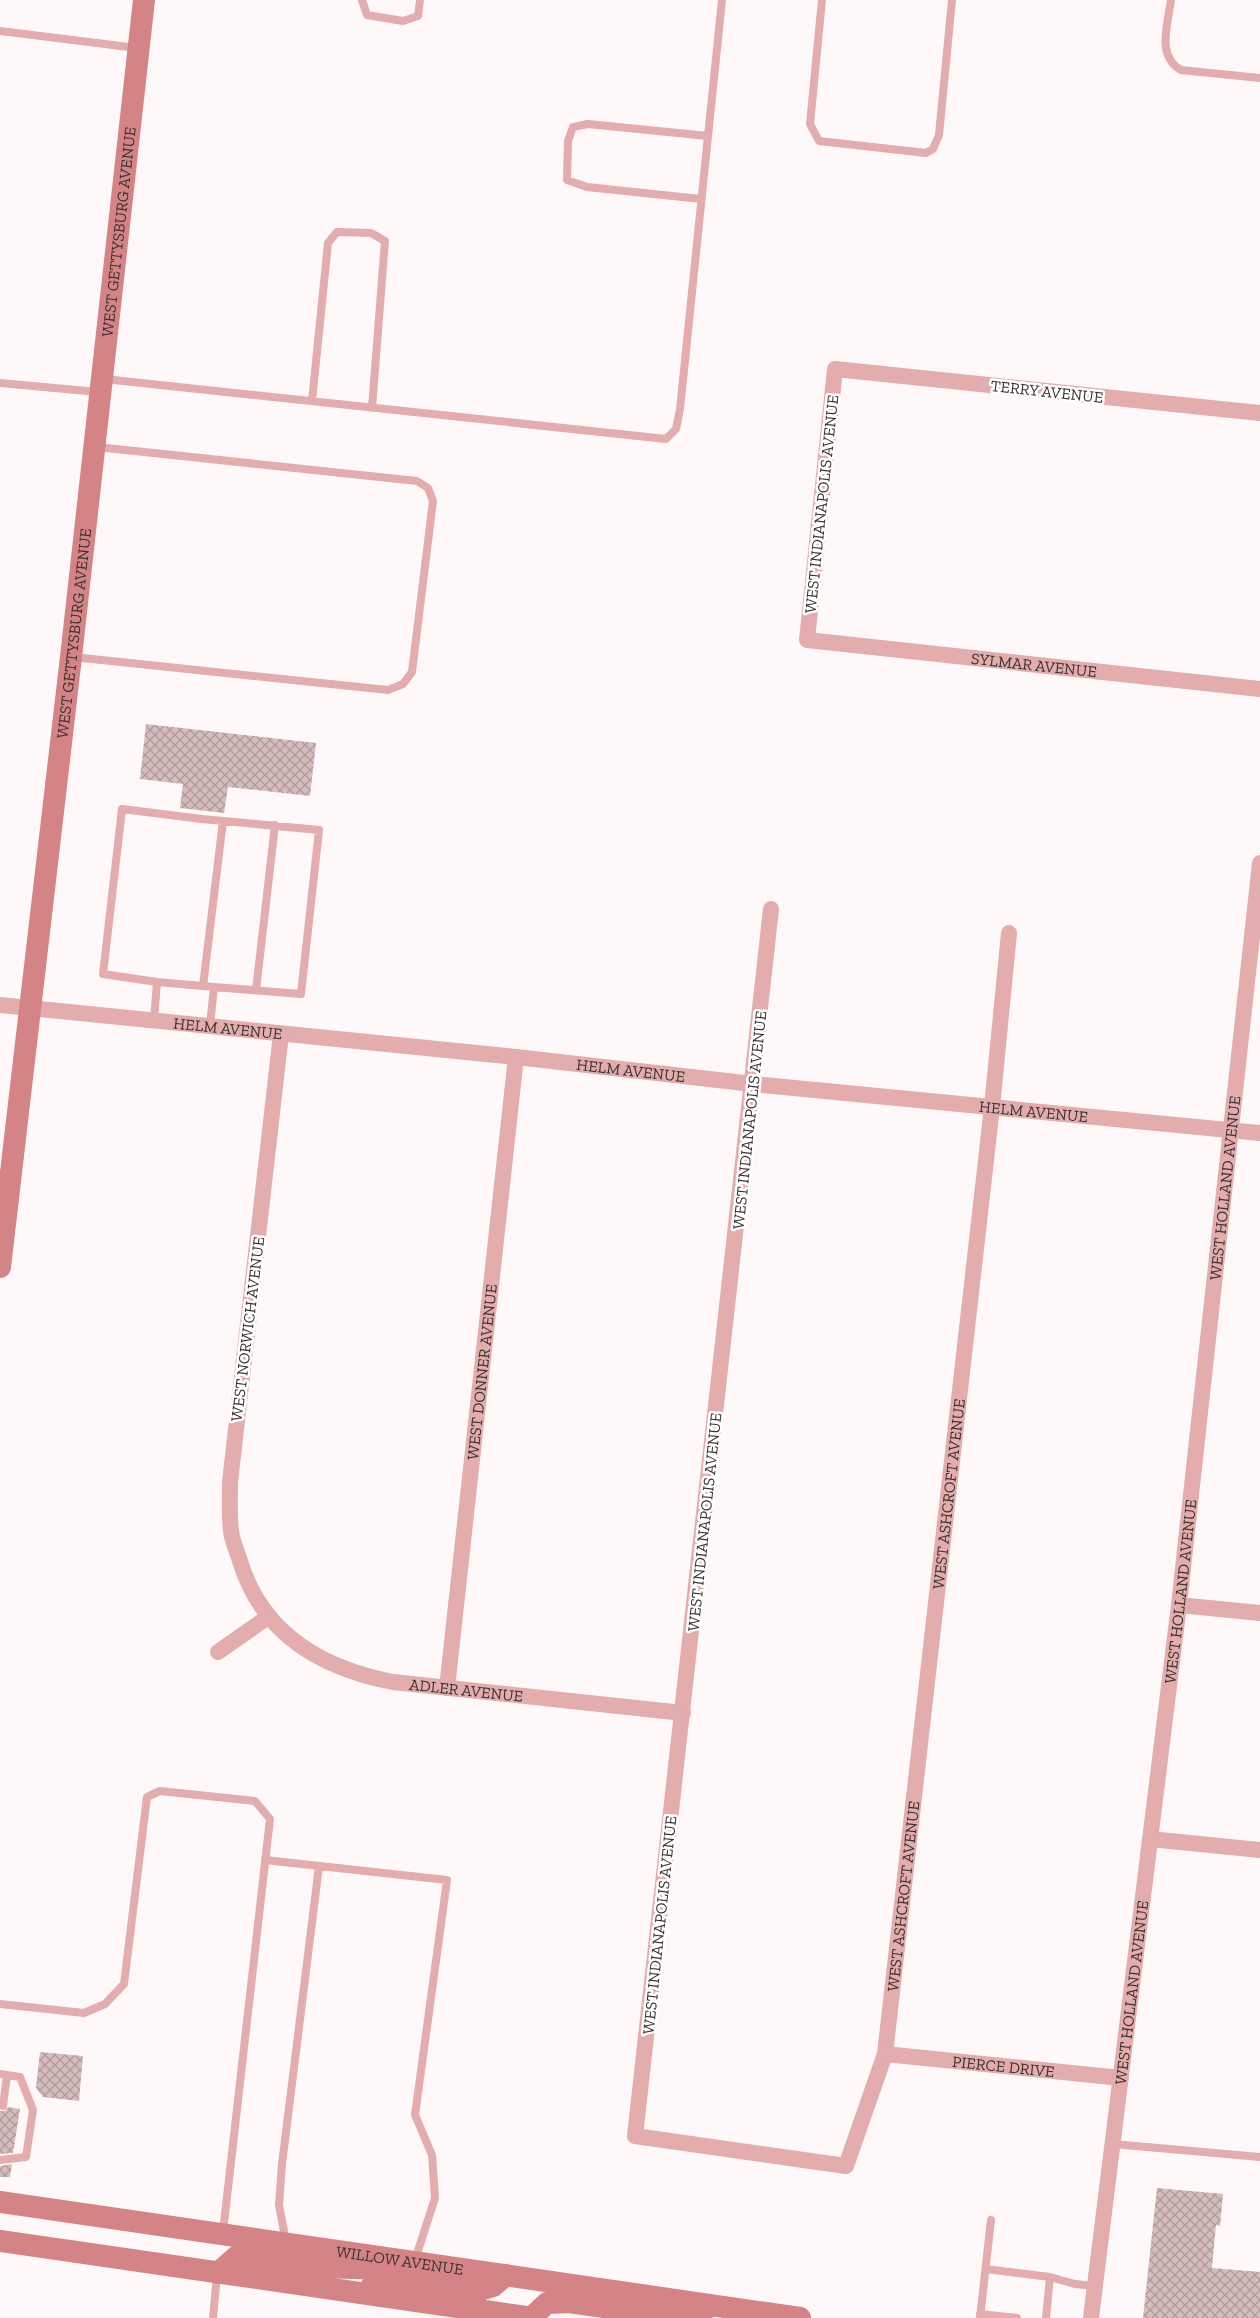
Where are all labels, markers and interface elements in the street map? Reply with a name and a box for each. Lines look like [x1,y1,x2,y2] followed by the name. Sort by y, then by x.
[98,126,140,338] street label: WEST GETTYSBURG AVENUE
[990,376,1104,407] street label: TERRY AVENUE
[801,394,842,614] street label: WEST INDIANAPOLIS AVENUE
[53,527,95,740] street label: WEST GETTYSBURG AVENUE
[970,649,1098,681] street label: SYLMAR AVENUE
[729,1010,770,1230] street label: WEST INDIANAPOLIS AVENUE
[172,1014,283,1043] street label: HELM AVENUE
[575,1055,686,1086] street label: HELM AVENUE
[1206,1095,1245,1281] street label: WEST HOLLAND AVENUE
[978,1097,1089,1126] street label: HELM AVENUE
[227,1236,268,1423] street label: WEST NORWICH AVENUE
[463,1283,501,1461] street label: WEST DONNER AVENUE
[929,1398,969,1590] street label: WEST ASHCROFT AVENUE
[684,1412,725,1632] street label: WEST INDIANAPOLIS AVENUE
[1160,1498,1200,1685] street label: WEST HOLLAND AVENUE
[408,1675,524,1706] street label: ADLER AVENUE
[883,1800,924,1993] street label: WEST ASHCROFT AVENUE
[639,1815,680,2035] street label: WEST INDIANAPOLIS AVENUE
[1111,1899,1152,2086] street label: WEST HOLLAND AVENUE
[951,2052,1055,2081] street label: PIERCE DRIVE
[335,2242,465,2279] street label: WILLOW AVENUE

